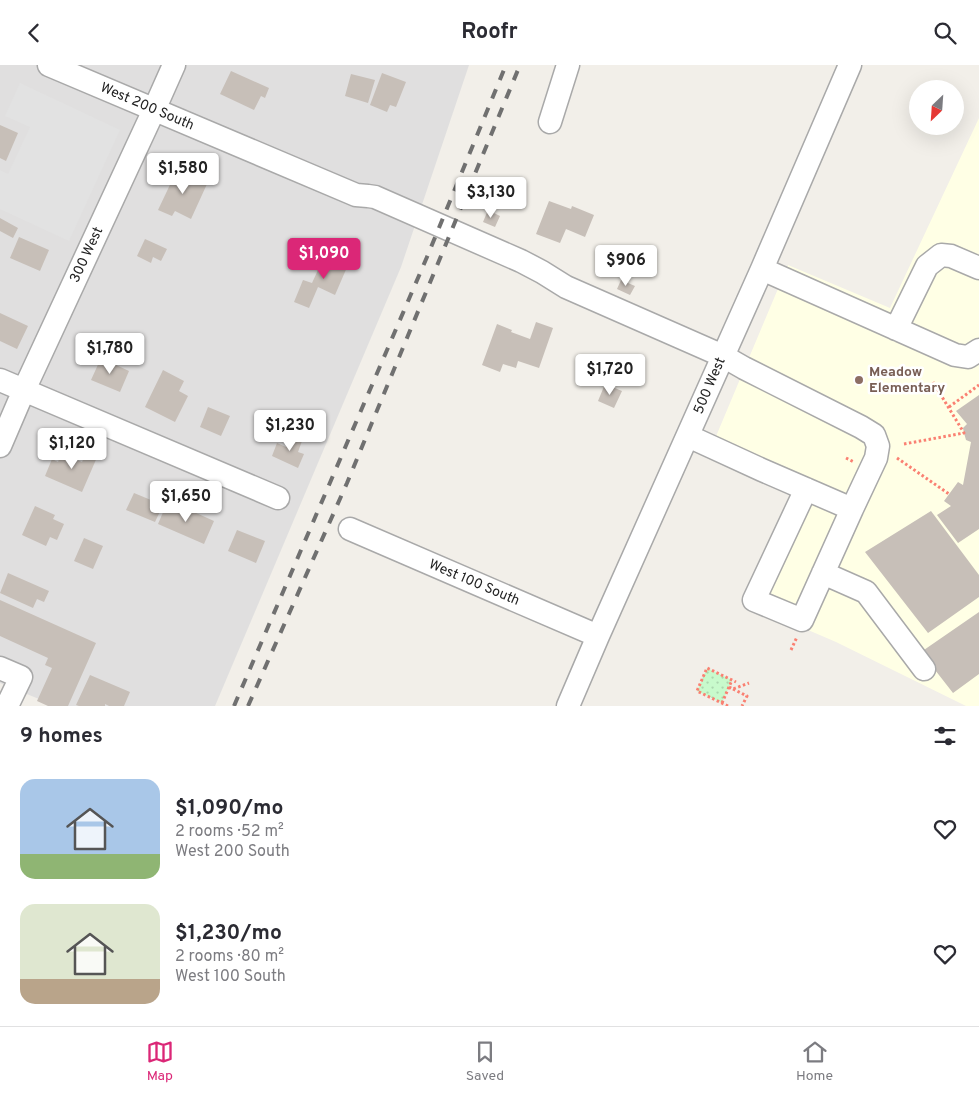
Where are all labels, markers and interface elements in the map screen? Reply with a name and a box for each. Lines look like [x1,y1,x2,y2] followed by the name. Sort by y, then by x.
[20,19,48,47] icon: back
[461,19,518,46] text: Roofr
[931,19,959,47] icon: search
[98,80,196,134] street label: West 200 South
[909,80,964,135] north arrow
[909,80,964,135] map controls
[142,153,224,195] pin: $1,580
[158,159,208,179] text: $1,580
[450,177,532,219] pin: $3,130
[466,183,516,203] text: $3,130
[67,224,107,286] street label: 300 West
[283,237,365,280] pin: $1,090
[298,244,350,264] text: $1,090
[596,245,656,287] pin: $906
[606,251,646,271] text: $906
[69,333,151,375] pin: $1,780
[86,339,134,359] text: $1,780
[569,353,651,396] pin: $1,720
[690,355,730,417] street label: 500 West
[586,360,634,380] text: $1,720
[869,364,945,397] place label: Meadow Elementary
[853,374,865,386] marker: Meadow Elementary
[249,409,331,452] pin: $1,230
[265,416,315,436] text: $1,230
[31,427,113,470] pin: $1,120
[49,434,95,454] text: $1,120
[145,481,227,523] pin: $1,650
[161,487,211,507] text: $1,650
[426,556,522,610] street label: West 100 South
[931,722,959,750] icon: filters
[20,723,103,750] text: 9 homes
[175,795,284,822] text: $1,090/mo
[60,799,120,859] icon: home
[931,815,959,843] icon: heart
[175,822,284,842] text: 2 rooms · 52 m²
[175,842,290,862] text: West 200 South
[175,920,282,947] text: $1,230/mo
[60,924,120,984] icon: home
[931,940,959,968] icon: heart
[175,947,284,967] text: 2 rooms · 80 m²
[175,967,286,987] text: West 100 South
[146,1038,174,1085] tab: Map
[466,1038,504,1085] tab: Saved
[796,1038,833,1085] tab: Home

